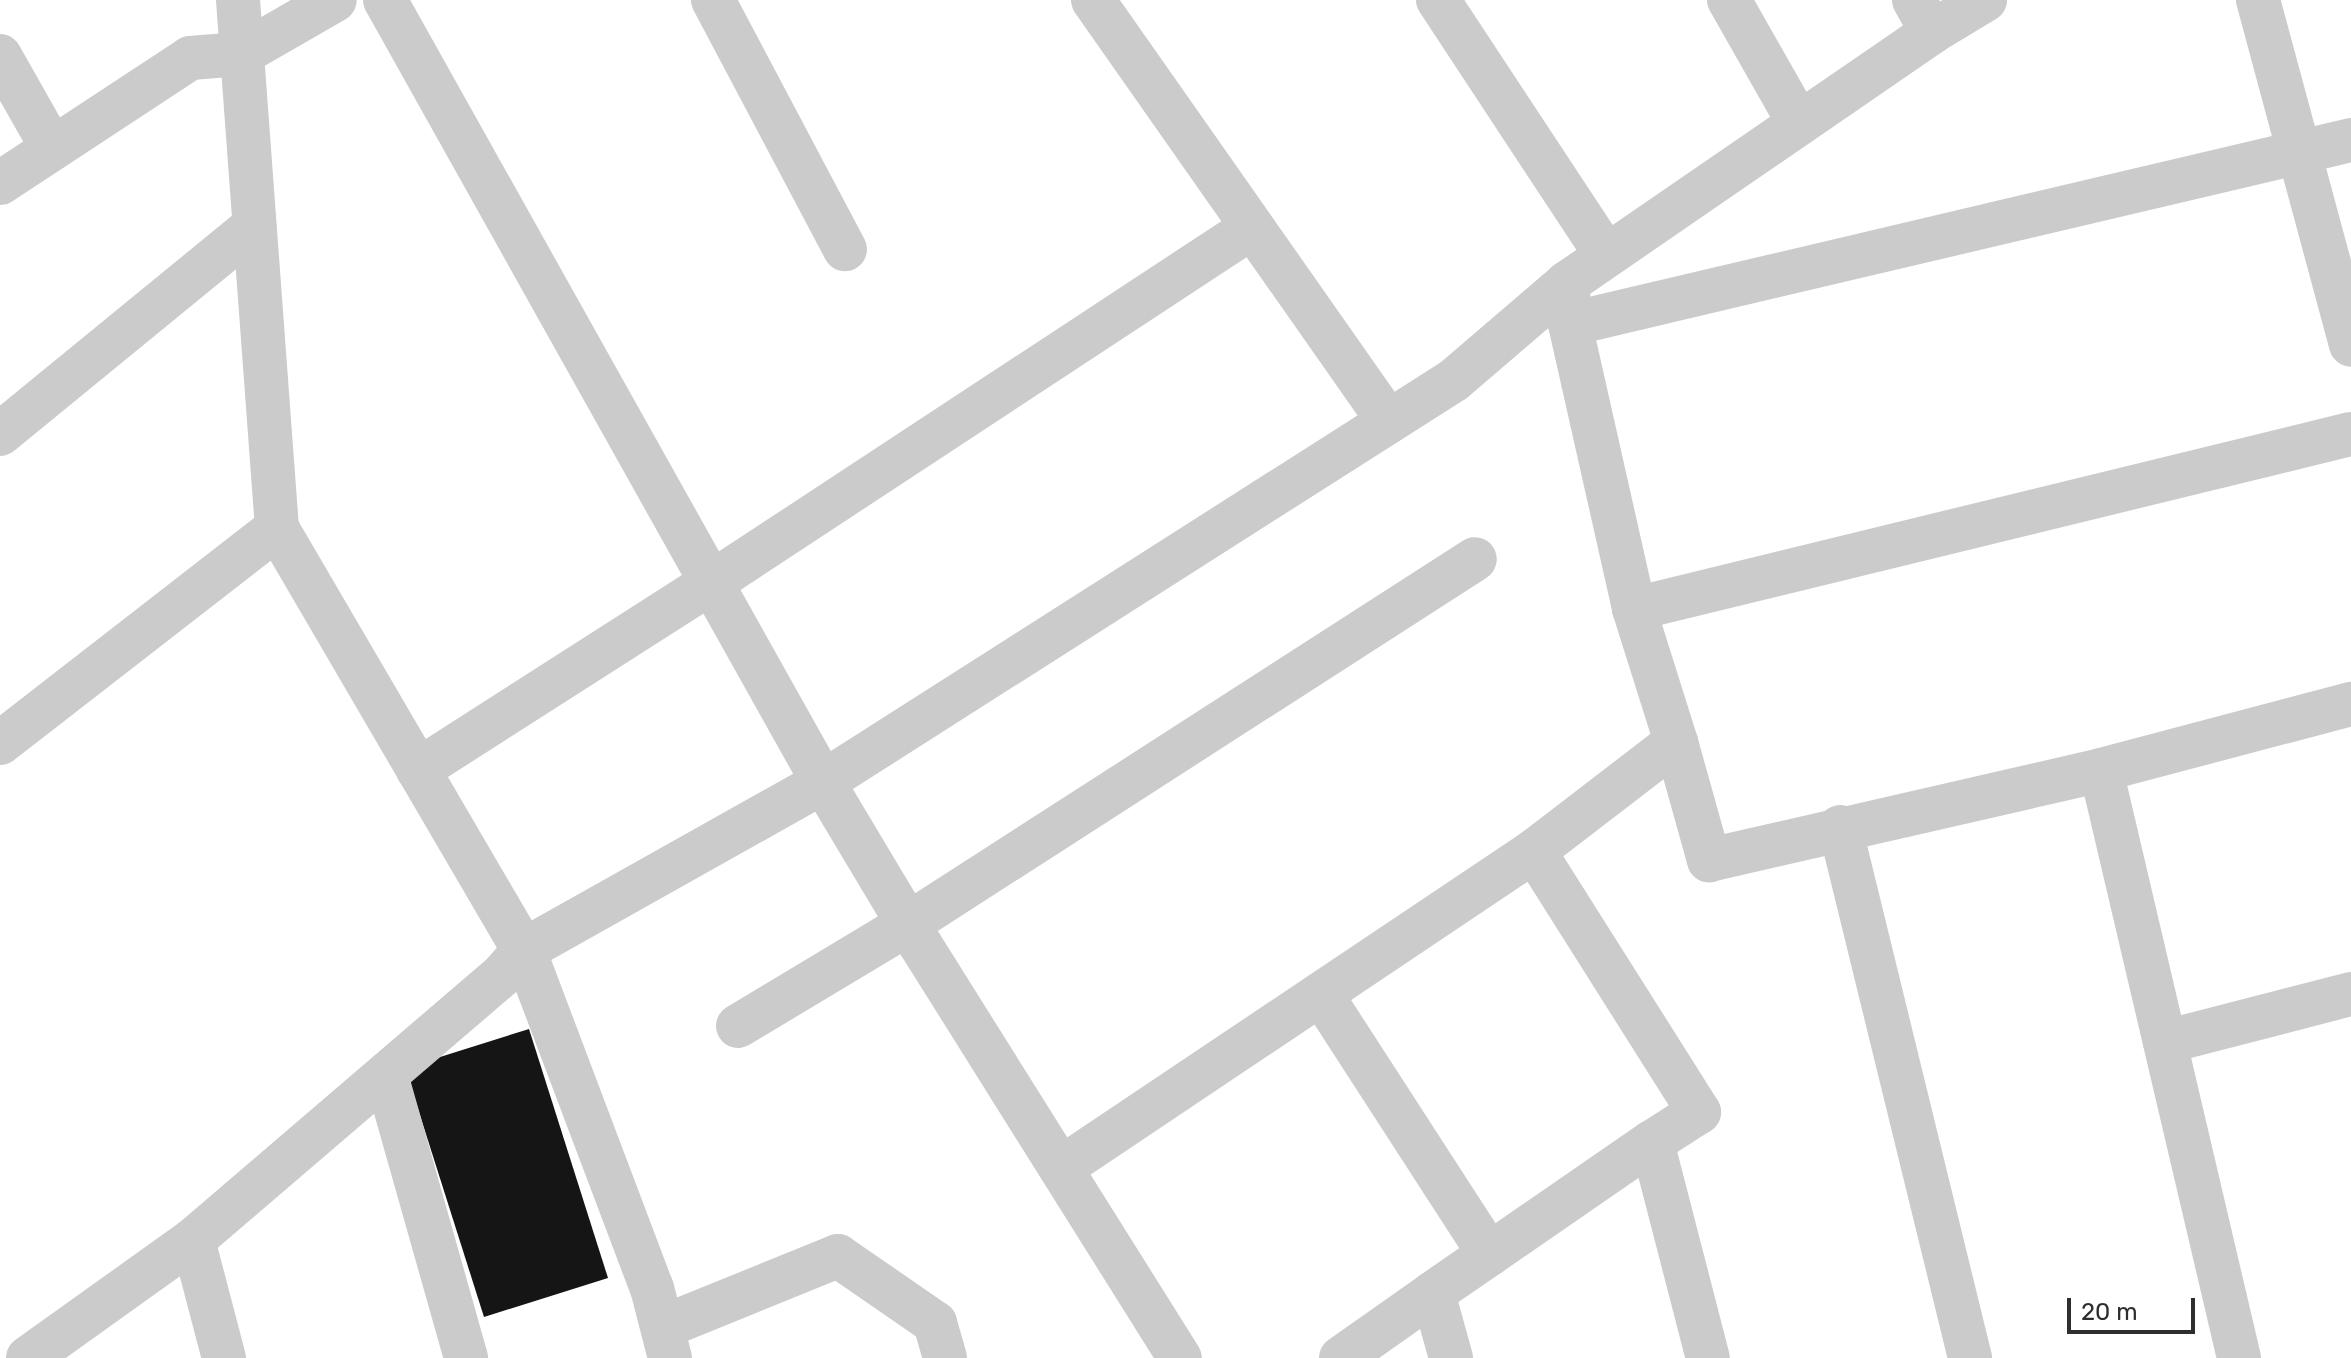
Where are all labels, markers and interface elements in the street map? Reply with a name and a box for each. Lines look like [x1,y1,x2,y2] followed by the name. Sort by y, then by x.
[2071,1282,2199,1332] scale bar
[2081,1298,2138,1326] text: 20 m

